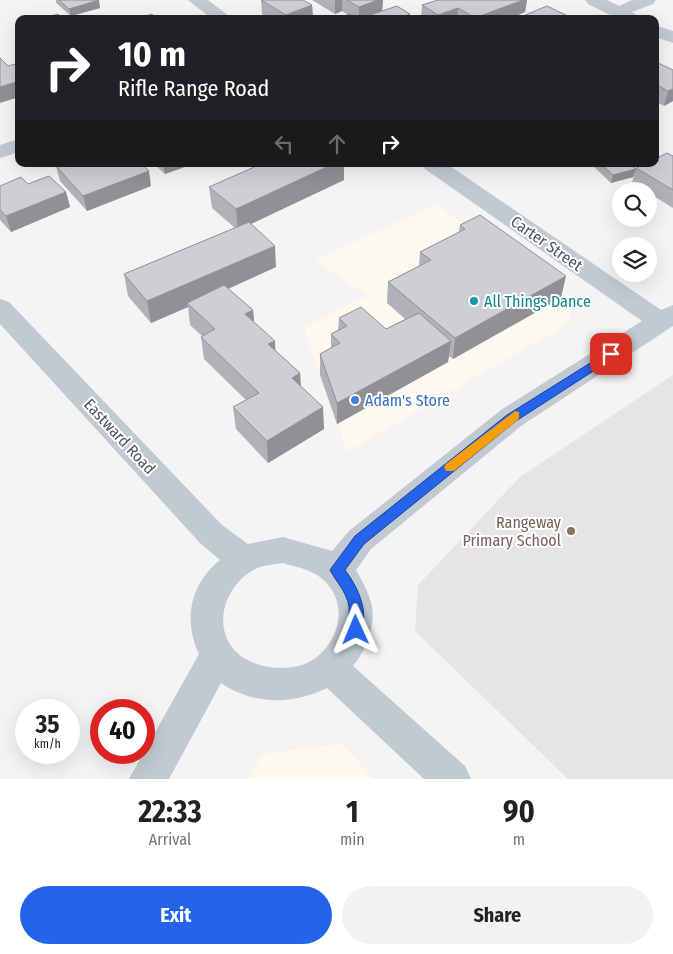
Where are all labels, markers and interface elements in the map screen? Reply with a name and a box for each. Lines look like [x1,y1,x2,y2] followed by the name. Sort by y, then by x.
[118,33,186,75] text: 10 m
[35,35,100,100] icon: right
[118,75,269,102] text: Rifle Range Road
[270,130,298,158] icon: left
[323,130,351,158] icon: ahead
[376,130,404,158] icon: right
[612,182,657,282] map controls
[612,182,657,227] button: search
[507,212,587,275] street label: Carter Street
[612,237,657,282] button: layers
[484,292,591,311] place label: All Things Dance
[468,295,480,307] marker: All Things Dance
[590,333,632,375] pin
[597,340,625,368] icon: arrive
[365,391,450,410] place label: Adam's Store
[349,394,361,406] marker: Adam's Store
[80,395,159,478] street label: Eastward Road
[462,513,562,550] place label: Rangeway Primary School
[565,525,577,537] marker: Rangeway Primary School
[329,603,381,655] position arrow
[90,699,155,764] speed limit sign: 40
[35,710,60,740] text: 35
[34,737,61,751] text: km/h
[138,794,202,830] text: 22:33
[346,794,359,830] text: 1
[503,794,535,830] text: 90
[149,830,191,849] text: Arrival
[340,830,365,849] text: min
[513,830,525,849] text: m
[20,886,332,944] button: Exit
[342,886,653,944] button: Share

